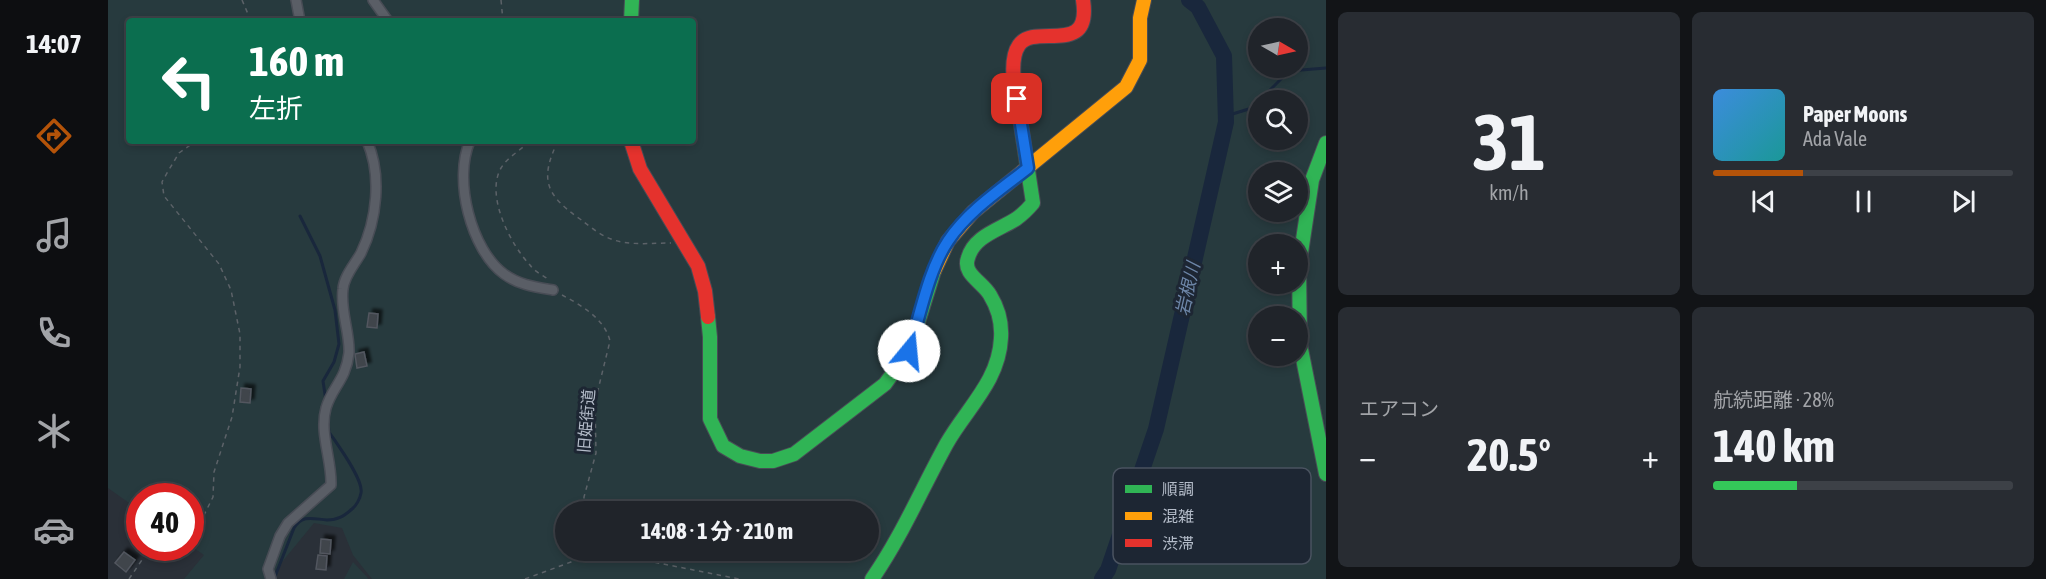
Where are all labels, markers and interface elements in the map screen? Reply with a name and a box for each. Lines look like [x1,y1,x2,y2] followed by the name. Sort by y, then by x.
[1248,18,1308,78] north arrow
[1248,18,1308,366] map controls
[26,28,82,59] text: 14:07
[249,37,344,85] text: 160 m
[150,42,228,120] icon: left
[991,73,1042,124] pin
[1000,82,1033,115] icon: arrive
[1248,90,1308,150] button: search
[249,93,303,124] text: 左折
[1472,97,1546,187] text: 31
[1803,101,1907,127] text: Paper Moons
[33,115,75,157] icon: directions
[1803,127,1867,150] text: Ada Vale
[1248,162,1308,222] button: layers
[1489,181,1529,204] text: km/h
[1747,185,1780,218] icon: previous
[1847,185,1880,218] icon: pause
[1947,185,1980,218] icon: next
[33,214,75,256] icon: music
[1248,234,1308,294] button: +
[1171,258,1204,318] water label: 岩根川
[1248,306,1308,366] button: −
[33,312,75,354] icon: phone
[877,319,941,383] position arrow
[574,388,598,454] street label: 旧姫街道
[1713,388,1834,411] text: 航続距離 · 28%
[1359,397,1439,420] text: エアコン
[33,410,75,452] icon: climate
[1713,420,1835,472] text: 140 km
[1467,429,1551,481] text: 20.5°
[1359,437,1376,475] text: −
[1642,437,1659,475] text: +
[1113,468,1311,564] legend
[1162,480,1194,498] text: 順調
[126,483,204,561] speed limit sign: 40
[1162,507,1194,525] text: 混雑
[33,509,75,551] icon: car
[641,518,793,544] text: 14:08 · 1 分 · 210 m
[1162,534,1194,552] text: 渋滞

